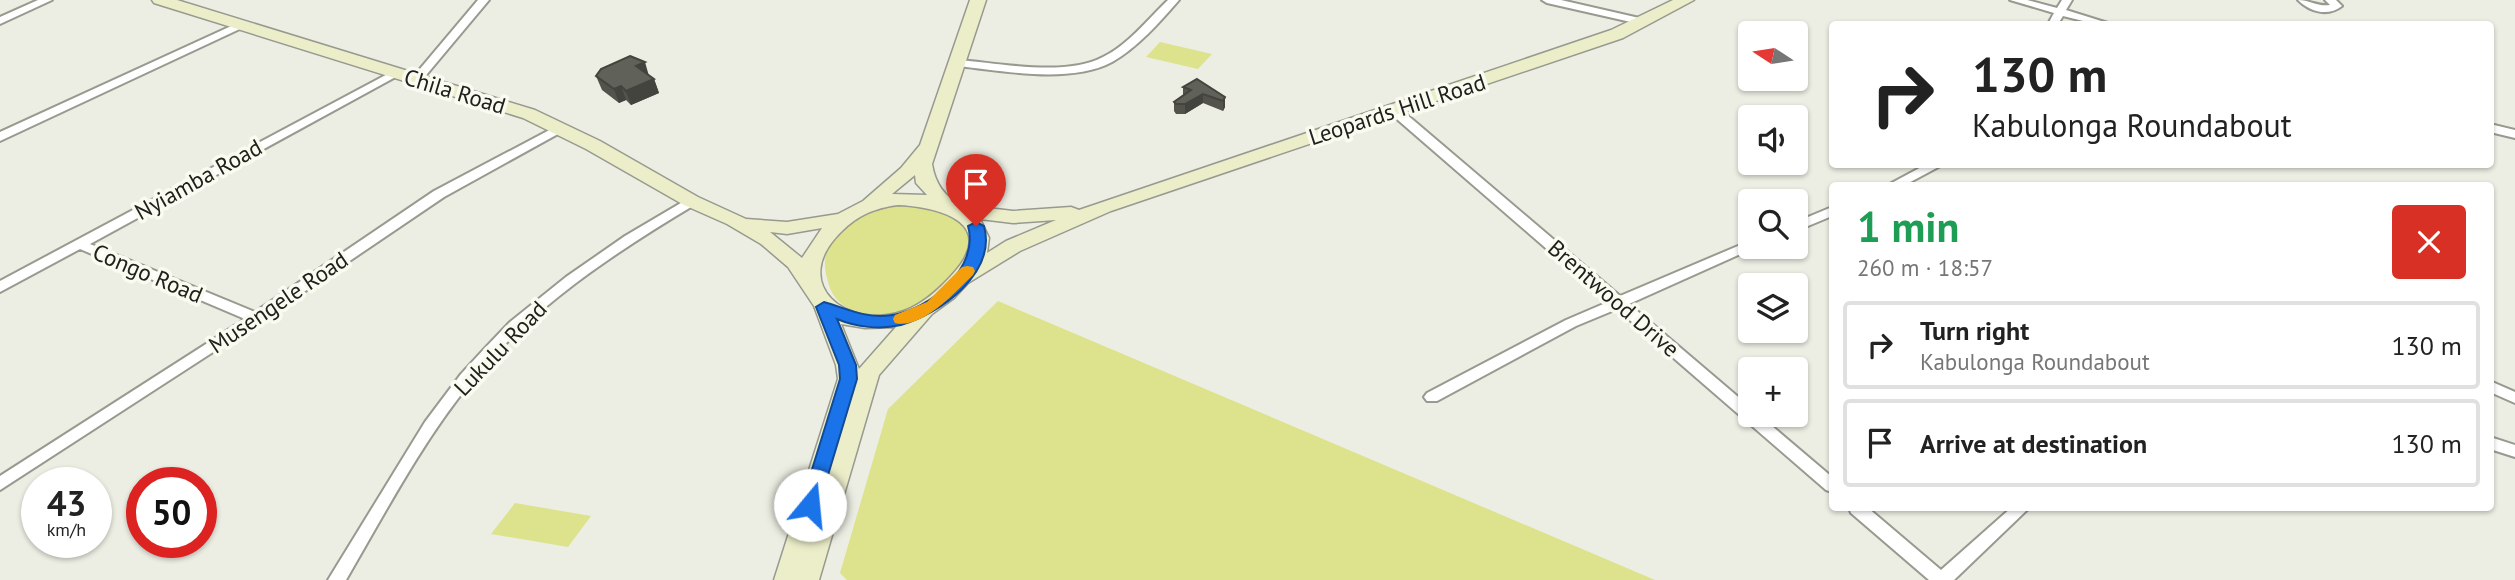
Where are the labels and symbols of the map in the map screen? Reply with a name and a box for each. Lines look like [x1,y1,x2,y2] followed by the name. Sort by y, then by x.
[1738,21,1808,91] north arrow
[401,62,509,120] street label: Chila Road
[1305,67,1489,151] street label: Leopards Hill Road
[129,132,267,226] street label: Nyiamba Road
[946,154,1006,226] pin
[1542,233,1686,363] street label: Brentwood Drive
[89,237,207,309] street label: Congo Road
[203,245,353,359] street label: Musengele Road
[447,294,553,402] street label: Lukulu Road
[126,467,217,558] speed limit sign: 50
[773,468,847,542] position arrow

